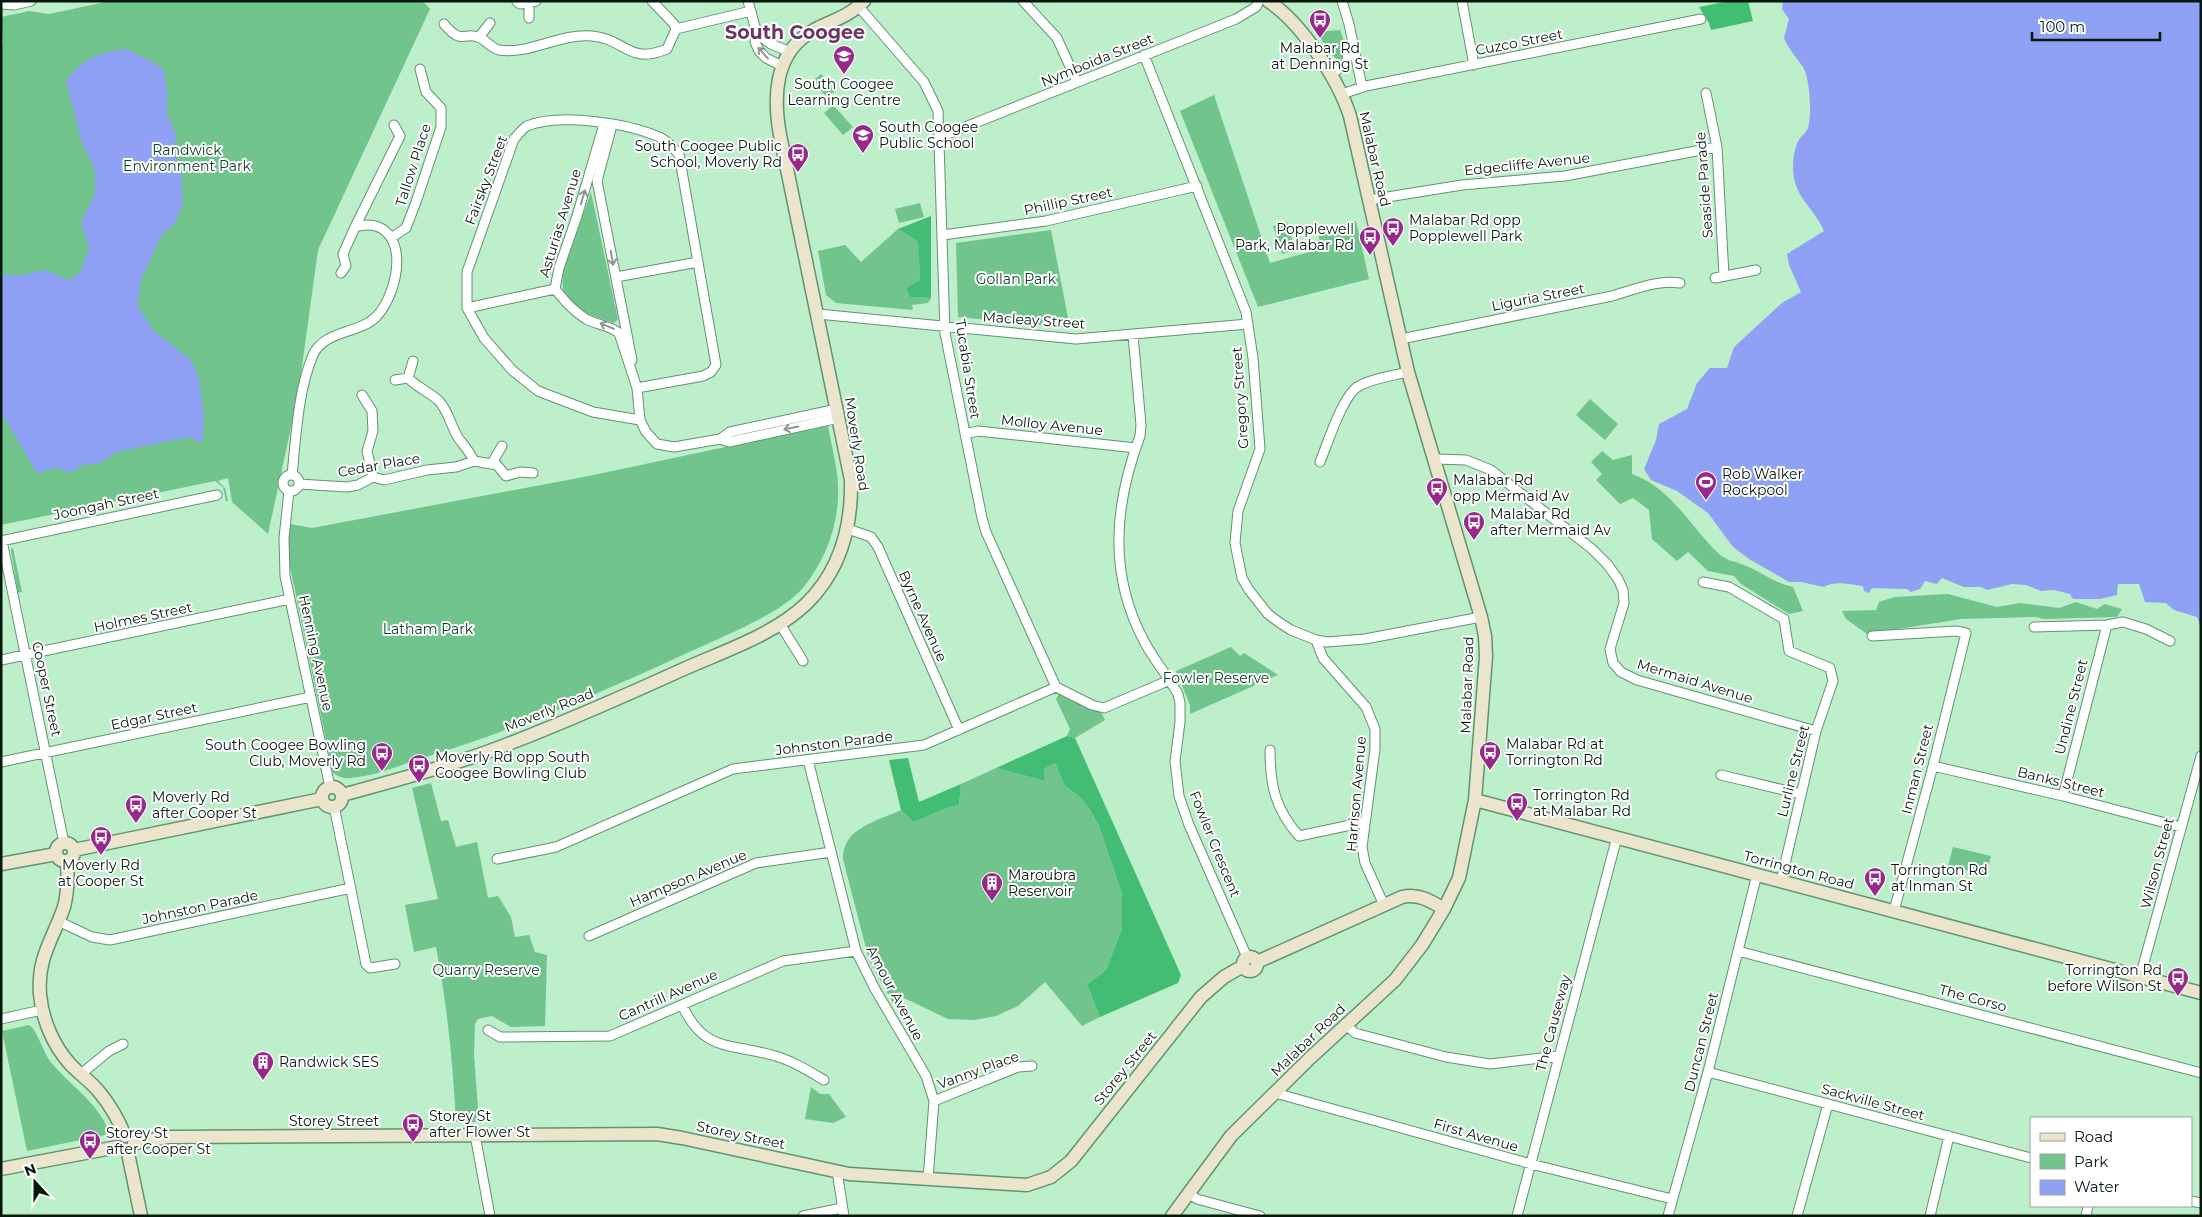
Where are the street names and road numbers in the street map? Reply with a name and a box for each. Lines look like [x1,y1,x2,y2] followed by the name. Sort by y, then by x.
[1474,25,1565,59] street label: Cuzco Street
[1038,29,1156,91] street label: Nymboida Street
[1355,110,1395,208] street label: Malabar Road
[391,121,435,209] street label: Tallow Place
[1691,131,1717,239] street label: Seaside Parade
[461,132,511,227] street label: Fairsky Street
[1463,148,1591,180] street label: Edgecliffe Avenue
[535,166,585,280] street label: Asturias Avenue
[1022,183,1114,219] street label: Phillip Street
[1490,279,1586,315] street label: Liguria Street
[982,307,1086,333] street label: Macleay Street
[951,318,985,421] street label: Tucabia Street
[1227,346,1253,450] street label: Gregory Street
[841,396,873,492] street label: Moverly Road
[1000,411,1104,439] street label: Molloy Avenue
[336,449,422,481] street label: Cedar Place
[51,484,161,524] street label: Joongah Street
[895,568,951,664] street label: Byrne Avenue
[295,593,337,713] street label: Henning Avenue
[92,598,194,636] street label: Holmes Street
[1456,636,1478,734] street label: Malabar Road
[28,640,66,738] street label: Cooper Street
[1635,655,1755,707] street label: Mermaid Avenue
[2050,657,2092,757] street label: Undine Street
[502,684,596,736] street label: Moverly Road
[109,698,199,734] street label: Edgar Street
[1897,722,1937,816] street label: Inman Street
[1773,723,1813,819] street label: Lurline Street
[773,727,894,759] street label: Johnston Parade
[1342,735,1370,853] street label: Harrison Avenue
[2016,762,2107,802] street label: Banks Street
[1185,788,1245,900] street label: Fowler Crescent
[2136,815,2178,911] street label: Wilson Street
[627,845,749,911] street label: Hampson Avenue
[1742,847,1856,893] street label: Torrington Road
[139,886,260,928] street label: Johnston Parade
[862,942,928,1044] street label: Amour Avenue
[616,965,720,1025] street label: Cantrill Avenue
[1531,972,1575,1074] street label: The Causeway
[1937,980,2009,1016] street label: The Corso
[1680,990,1722,1094] street label: Duncan Street
[1267,1000,1349,1080] street label: Malabar Road
[1090,1027,1161,1109] street label: Storey Street
[935,1047,1021,1093] street label: Vanny Place
[1819,1080,1927,1124] street label: Sackville Street
[289,1112,379,1130] street label: Storey Street
[1432,1114,1520,1156] street label: First Avenue
[695,1117,787,1153] street label: Storey Street

